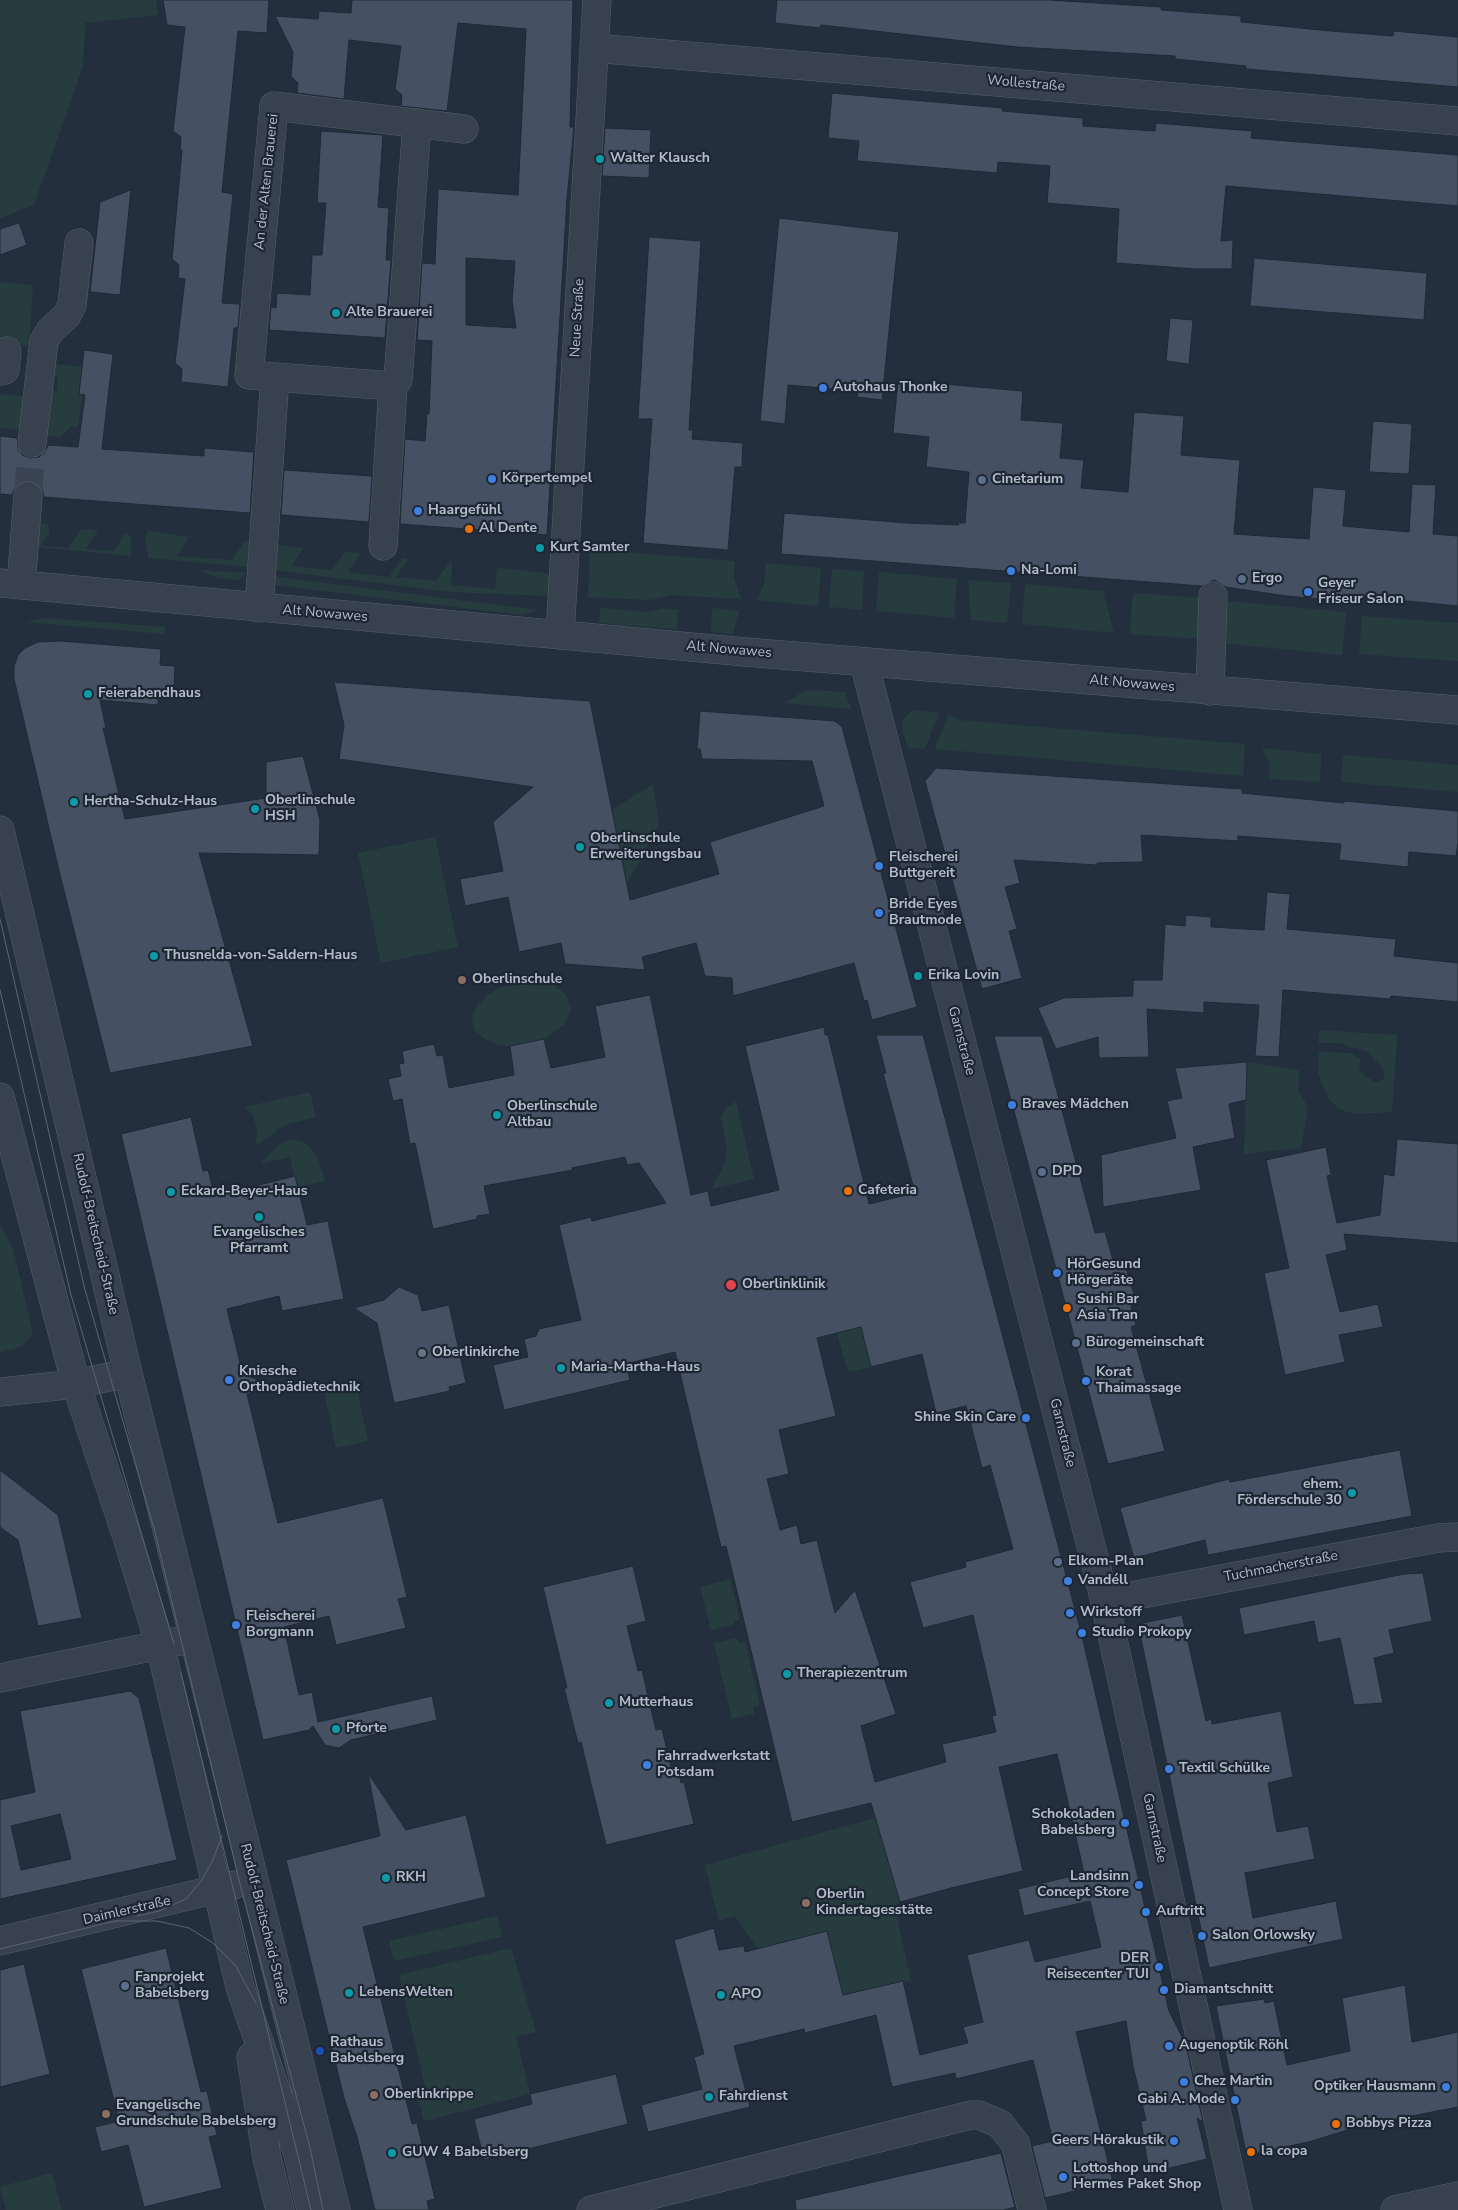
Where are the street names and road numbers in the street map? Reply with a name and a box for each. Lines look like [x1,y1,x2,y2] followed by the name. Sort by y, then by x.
[986,72,1066,96] street label: Wollestraße
[251,113,283,251] street label: An der Alten Brauerei
[568,278,588,358] street label: Neue Straße
[282,602,368,626] street label: Alt Nowawes
[686,638,772,662] street label: Alt Nowawes
[1089,672,1175,696] street label: Alt Nowawes
[944,1005,978,1077] street label: Garnstraße
[68,1152,122,1316] street label: Rudolf-Breitscheid-Straße
[1045,1397,1079,1469] street label: Garnstraße
[1223,1548,1339,1586] street label: Tuchmacherstraße
[1138,1792,1170,1864] street label: Garnstraße
[236,1842,292,2006] street label: Rudolf-Breitscheid-Straße
[82,1893,172,1929] street label: Daimlerstraße

